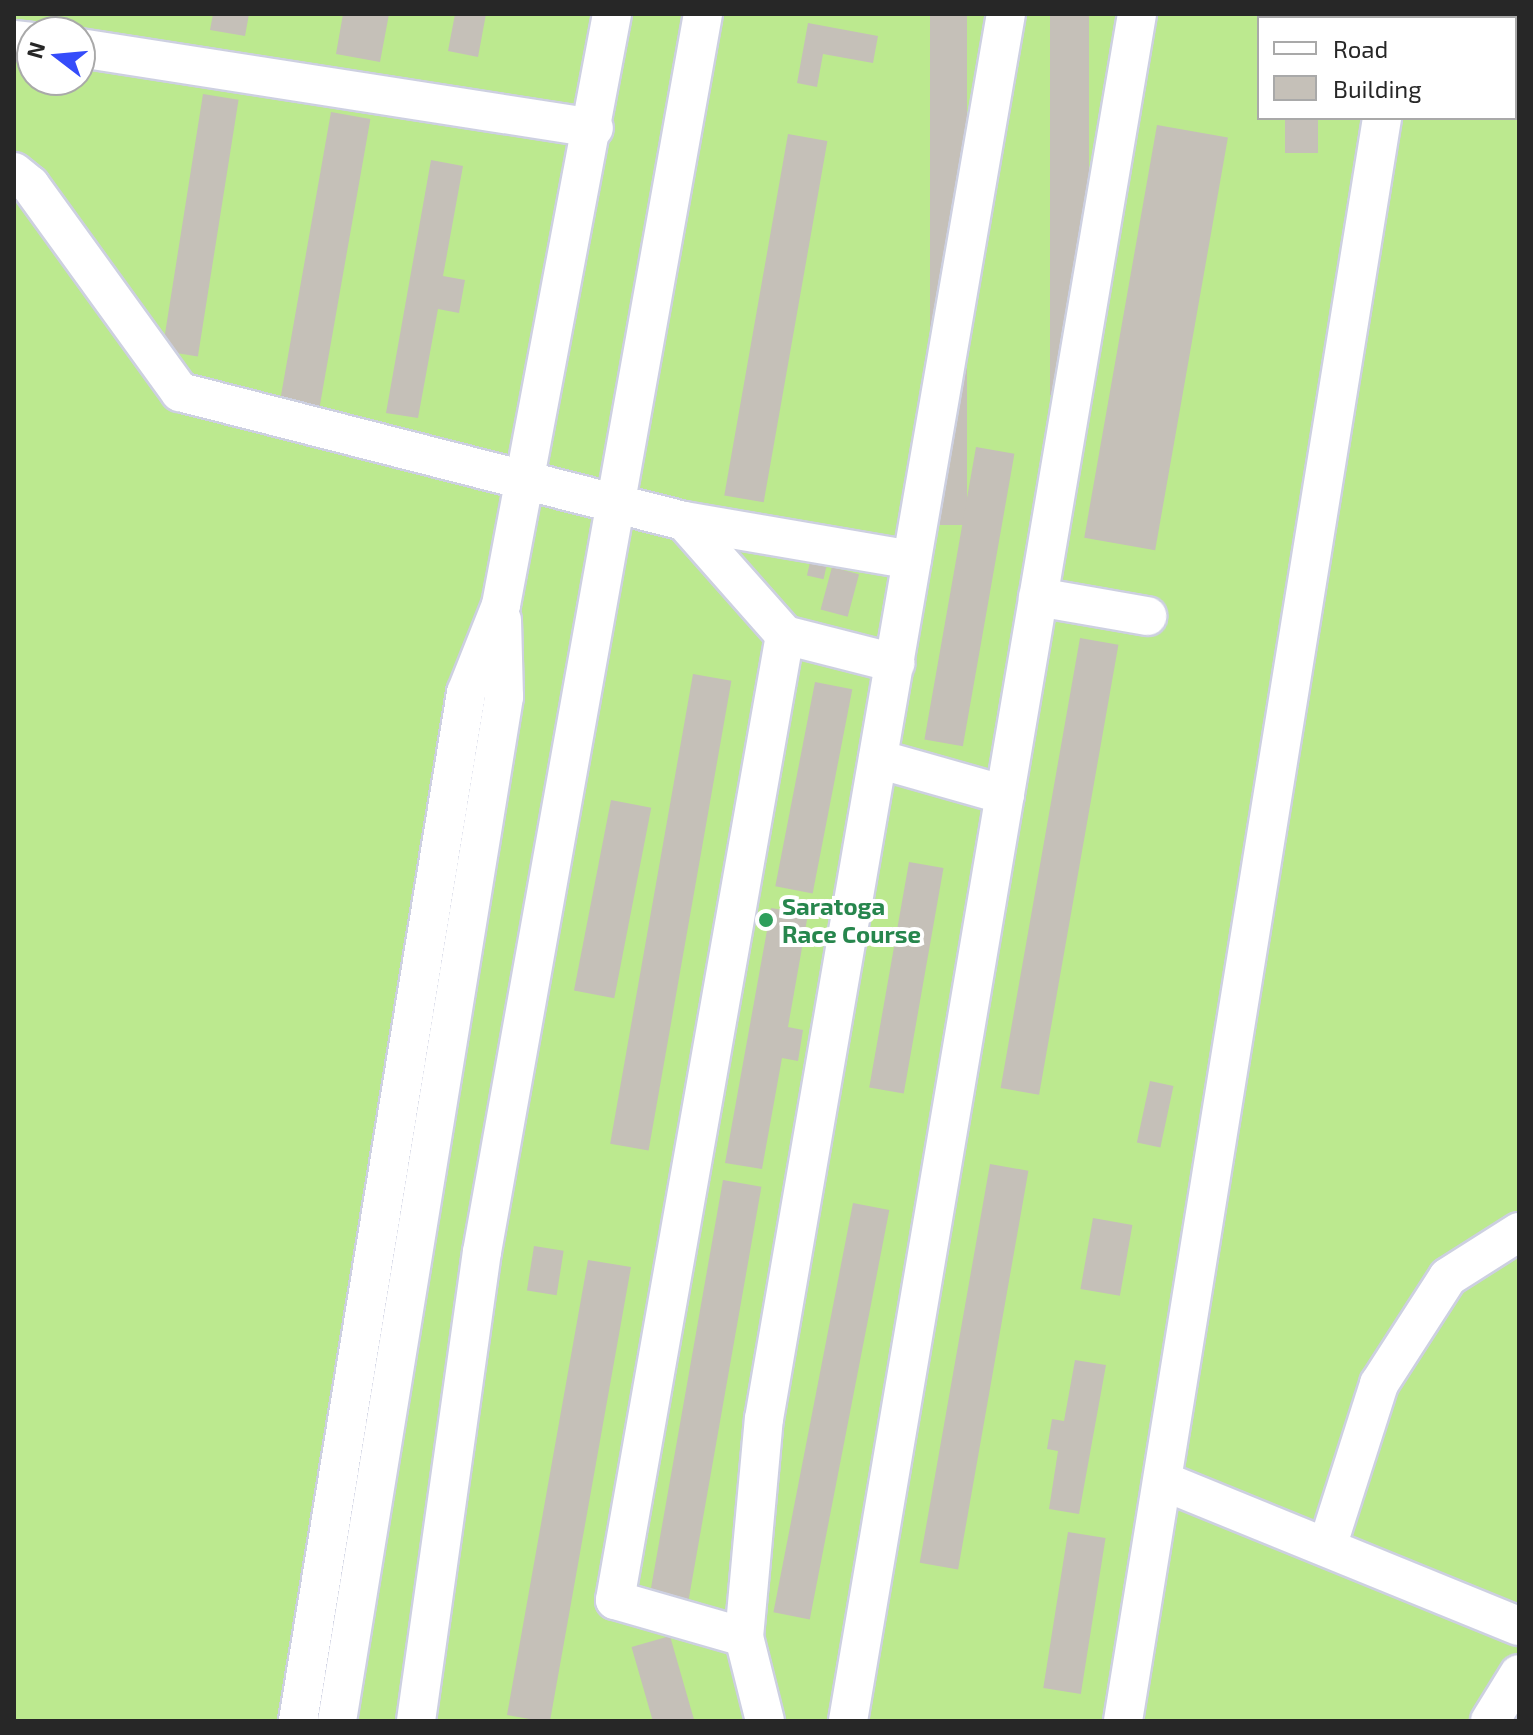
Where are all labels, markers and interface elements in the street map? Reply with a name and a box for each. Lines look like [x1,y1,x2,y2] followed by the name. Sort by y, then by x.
[16,16,96,96] north arrow
[1257,16,1517,120] legend
[1333,34,1388,63] text: Road
[20,39,50,61] text: N
[1333,74,1422,103] text: Building
[782,892,921,948] place label: Saratoga Race Course
[757,911,775,929] marker: Saratoga Race Course

